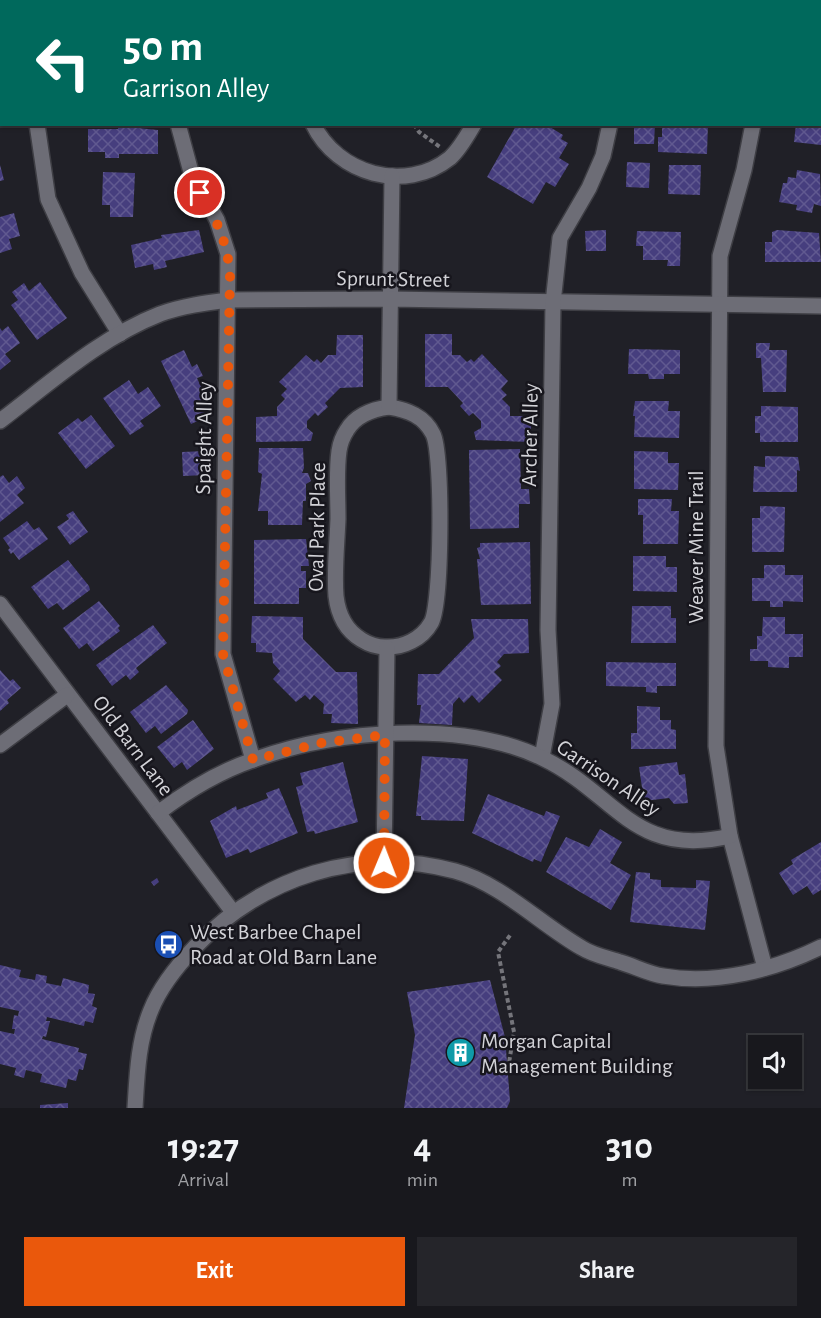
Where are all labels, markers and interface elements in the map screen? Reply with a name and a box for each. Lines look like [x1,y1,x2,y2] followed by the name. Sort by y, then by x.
[24,24,102,102] icon: left
[123,26,203,68] text: 50 m
[123,75,269,102] text: Garrison Alley
[174,167,225,218] pin
[183,176,216,209] icon: arrive
[336,267,450,291] street label: Sprunt Street
[192,381,216,495] street label: Spaight Alley
[518,382,542,487] street label: Archer Alley
[305,462,329,592] street label: Oval Park Place
[685,470,707,624] street label: Weaver Mine Trail
[89,692,178,800] street label: Old Barn Lane
[553,735,665,821] street label: Garrison Alley
[352,831,416,895] position arrow
[190,921,377,968] place label: West Barbee Chapel Road at Old Barn Lane
[153,928,185,960] bus stop icon: West Barbee Chapel Road at Old Barn Lane
[481,1030,673,1077] place label: Morgan Capital Management Building
[748,1035,802,1089] map controls
[748,1035,802,1089] button: sound
[444,1037,476,1069] building icon: Morgan Capital Management Building
[168,1129,239,1165] text: 19:27
[413,1129,431,1165] text: 4
[606,1129,653,1165] text: 310
[178,1170,229,1190] text: Arrival
[407,1170,438,1190] text: min
[621,1170,637,1190] text: m
[24,1237,405,1306] button: Exit
[417,1237,797,1306] button: Share

